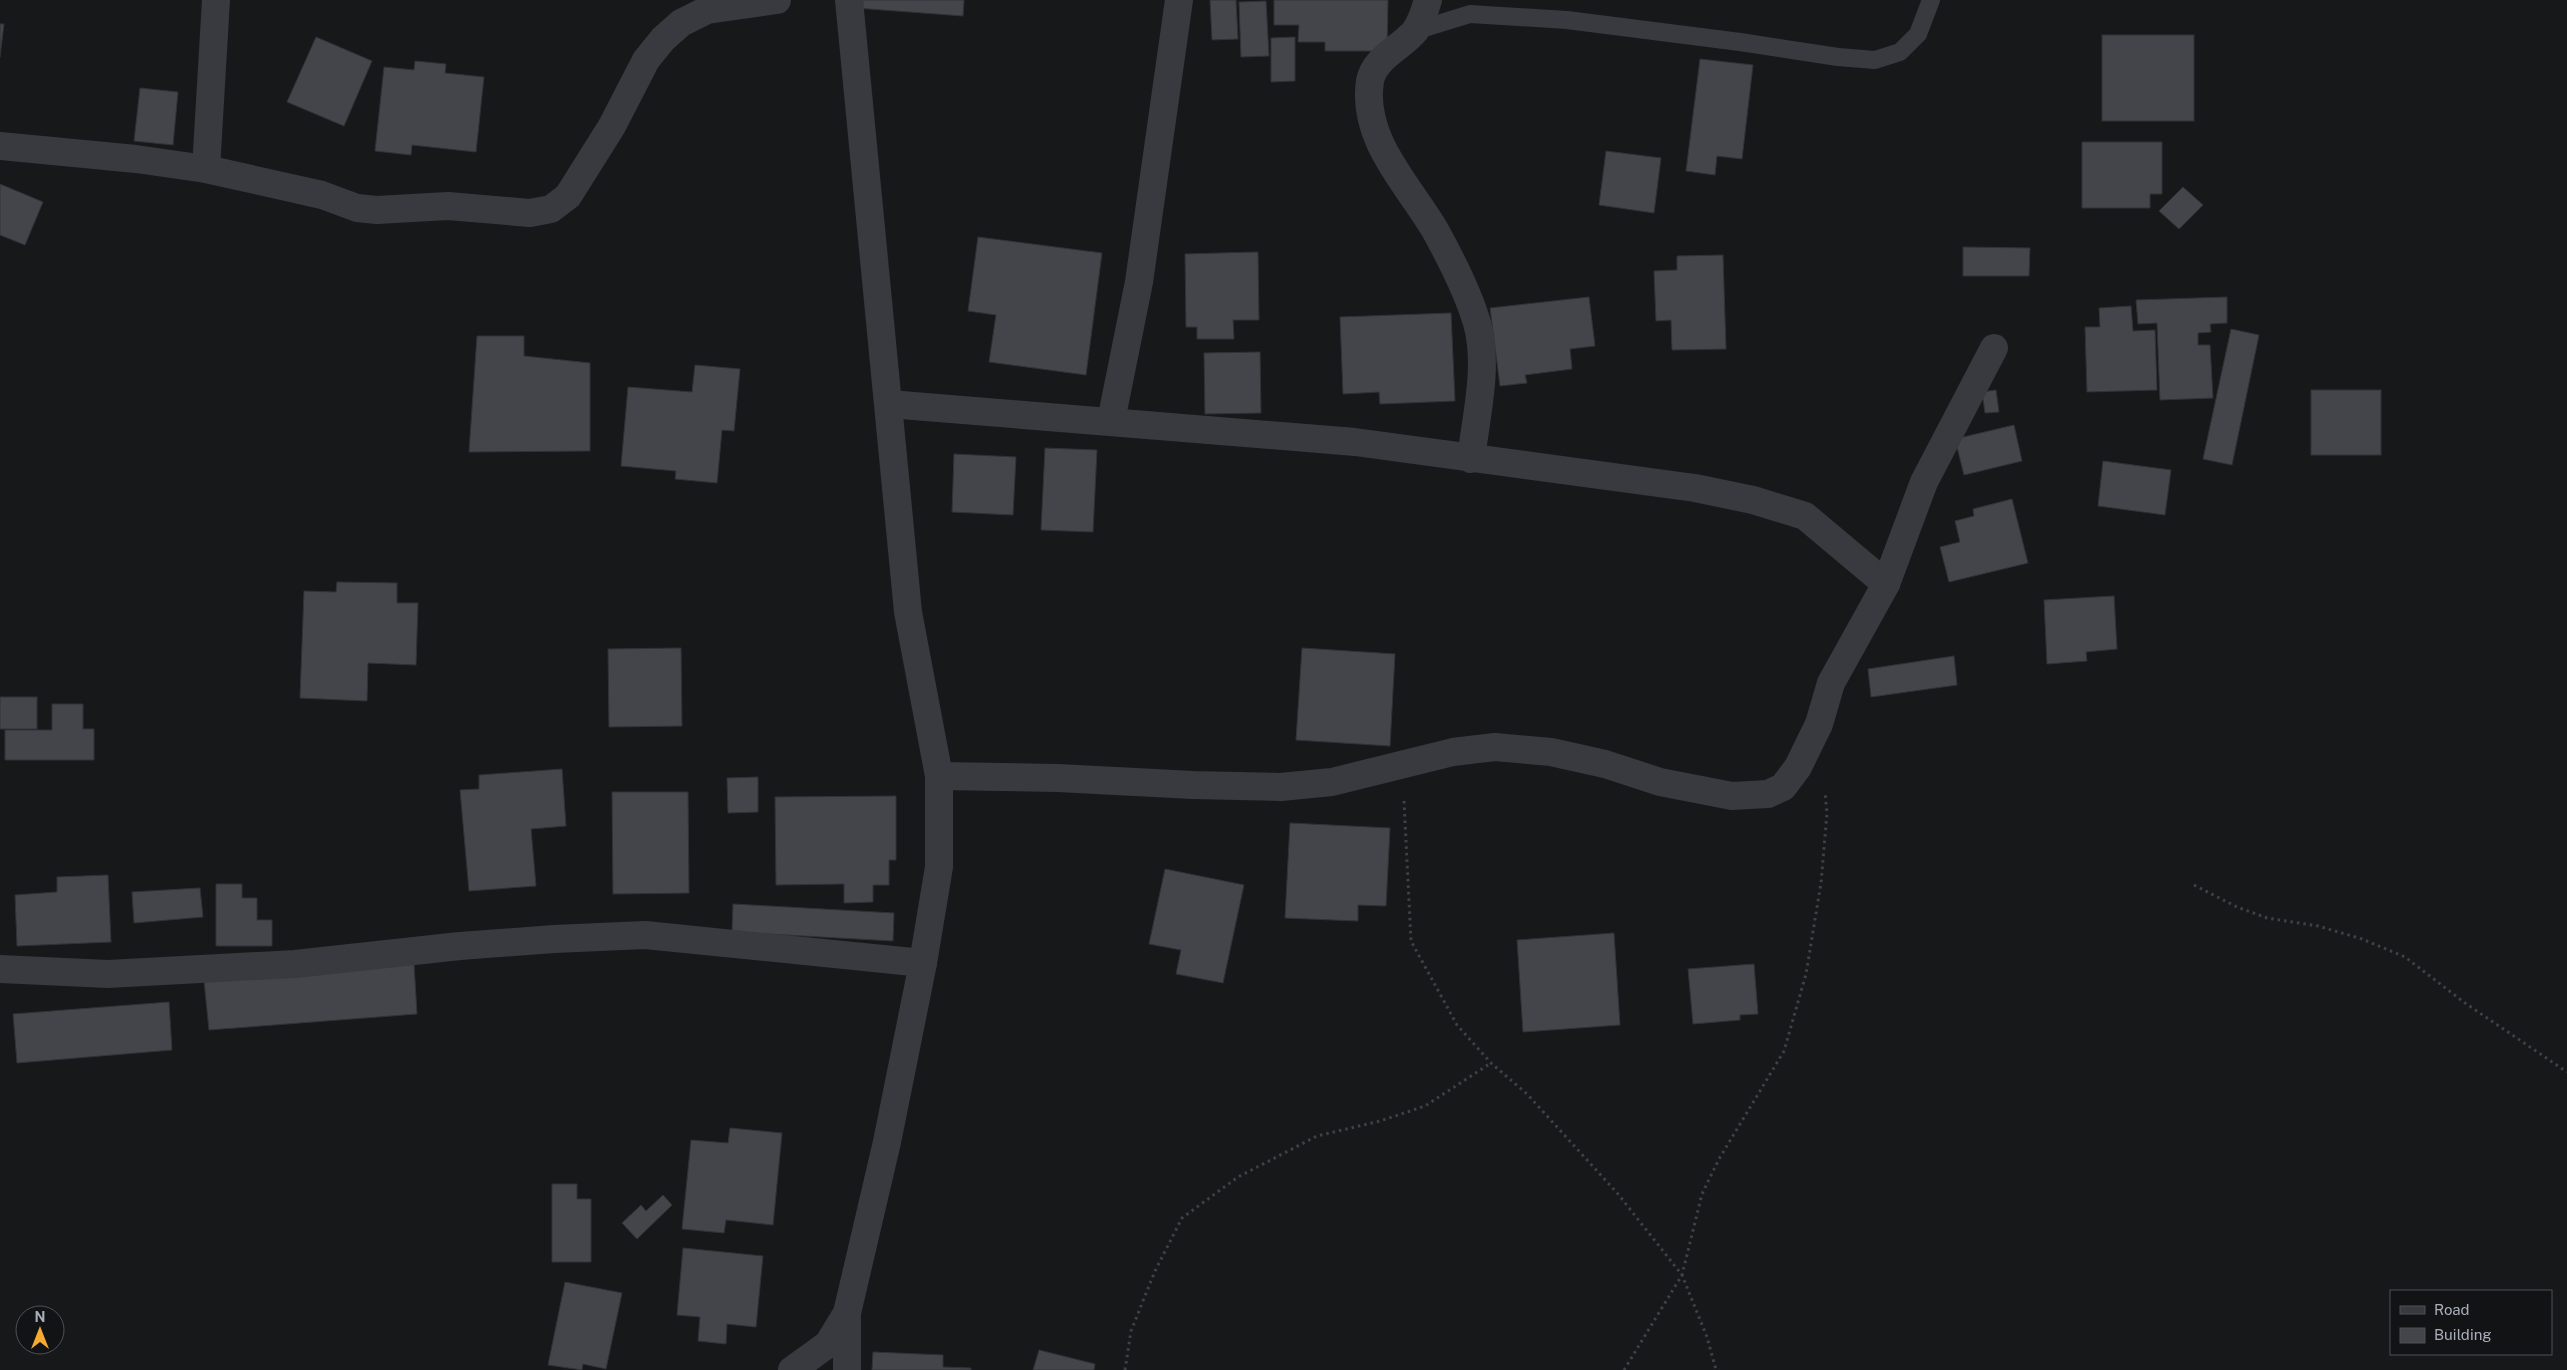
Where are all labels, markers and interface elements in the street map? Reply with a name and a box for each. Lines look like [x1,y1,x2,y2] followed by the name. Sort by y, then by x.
[2390,1290,2552,1355] legend
[2434,1301,2470,1318] text: Road
[15,1305,65,1355] north arrow
[35,1309,45,1325] text: N
[2434,1326,2492,1343] text: Building

